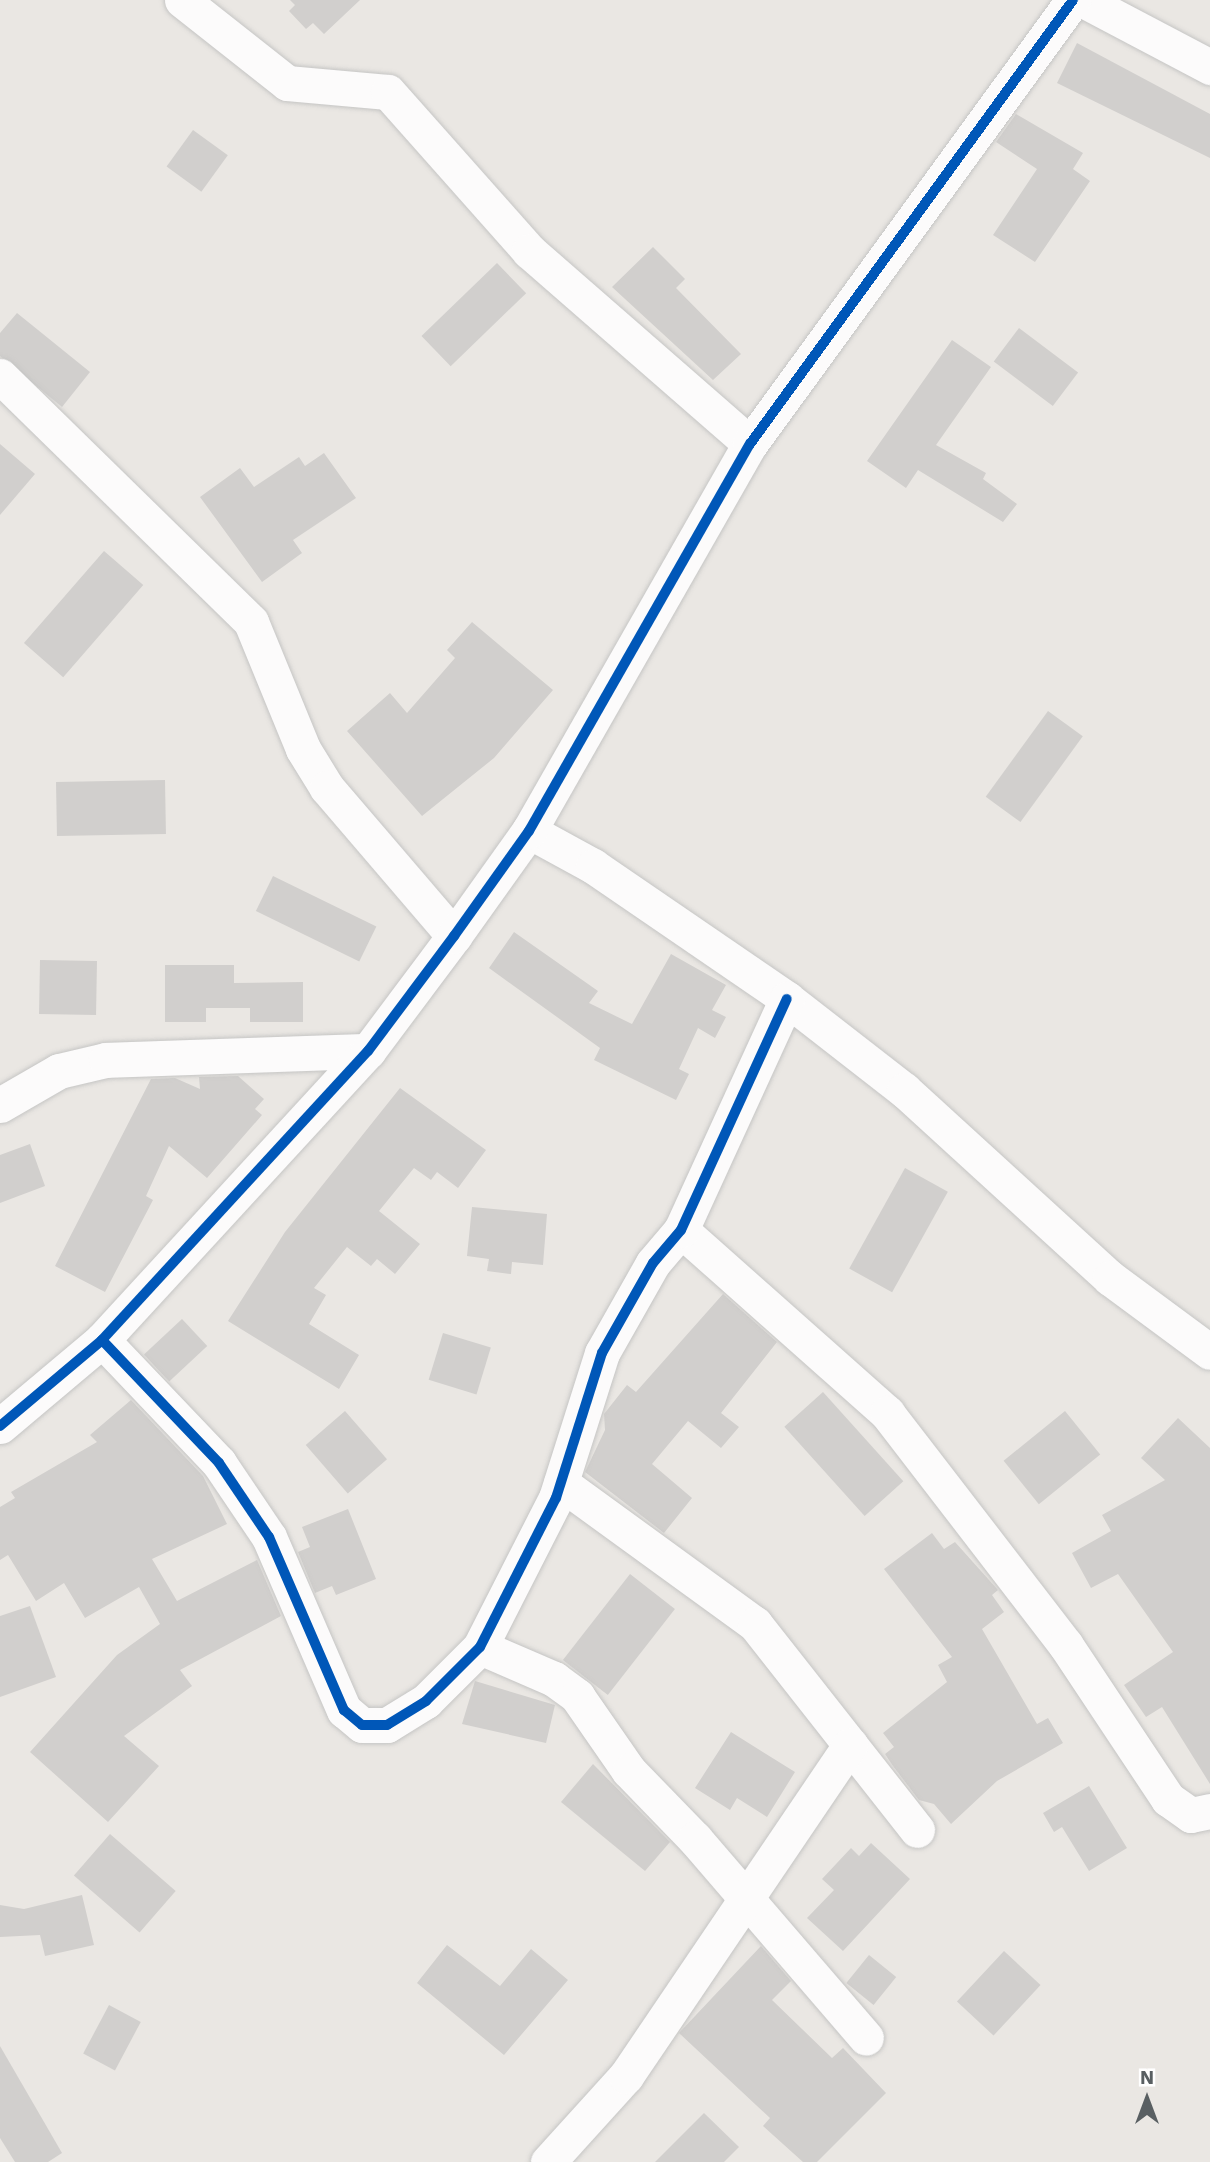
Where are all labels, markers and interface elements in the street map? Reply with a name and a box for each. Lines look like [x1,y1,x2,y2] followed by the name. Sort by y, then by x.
[1112,2064,1182,2134] north arrow
[1140,2066,1154,2089] text: N

